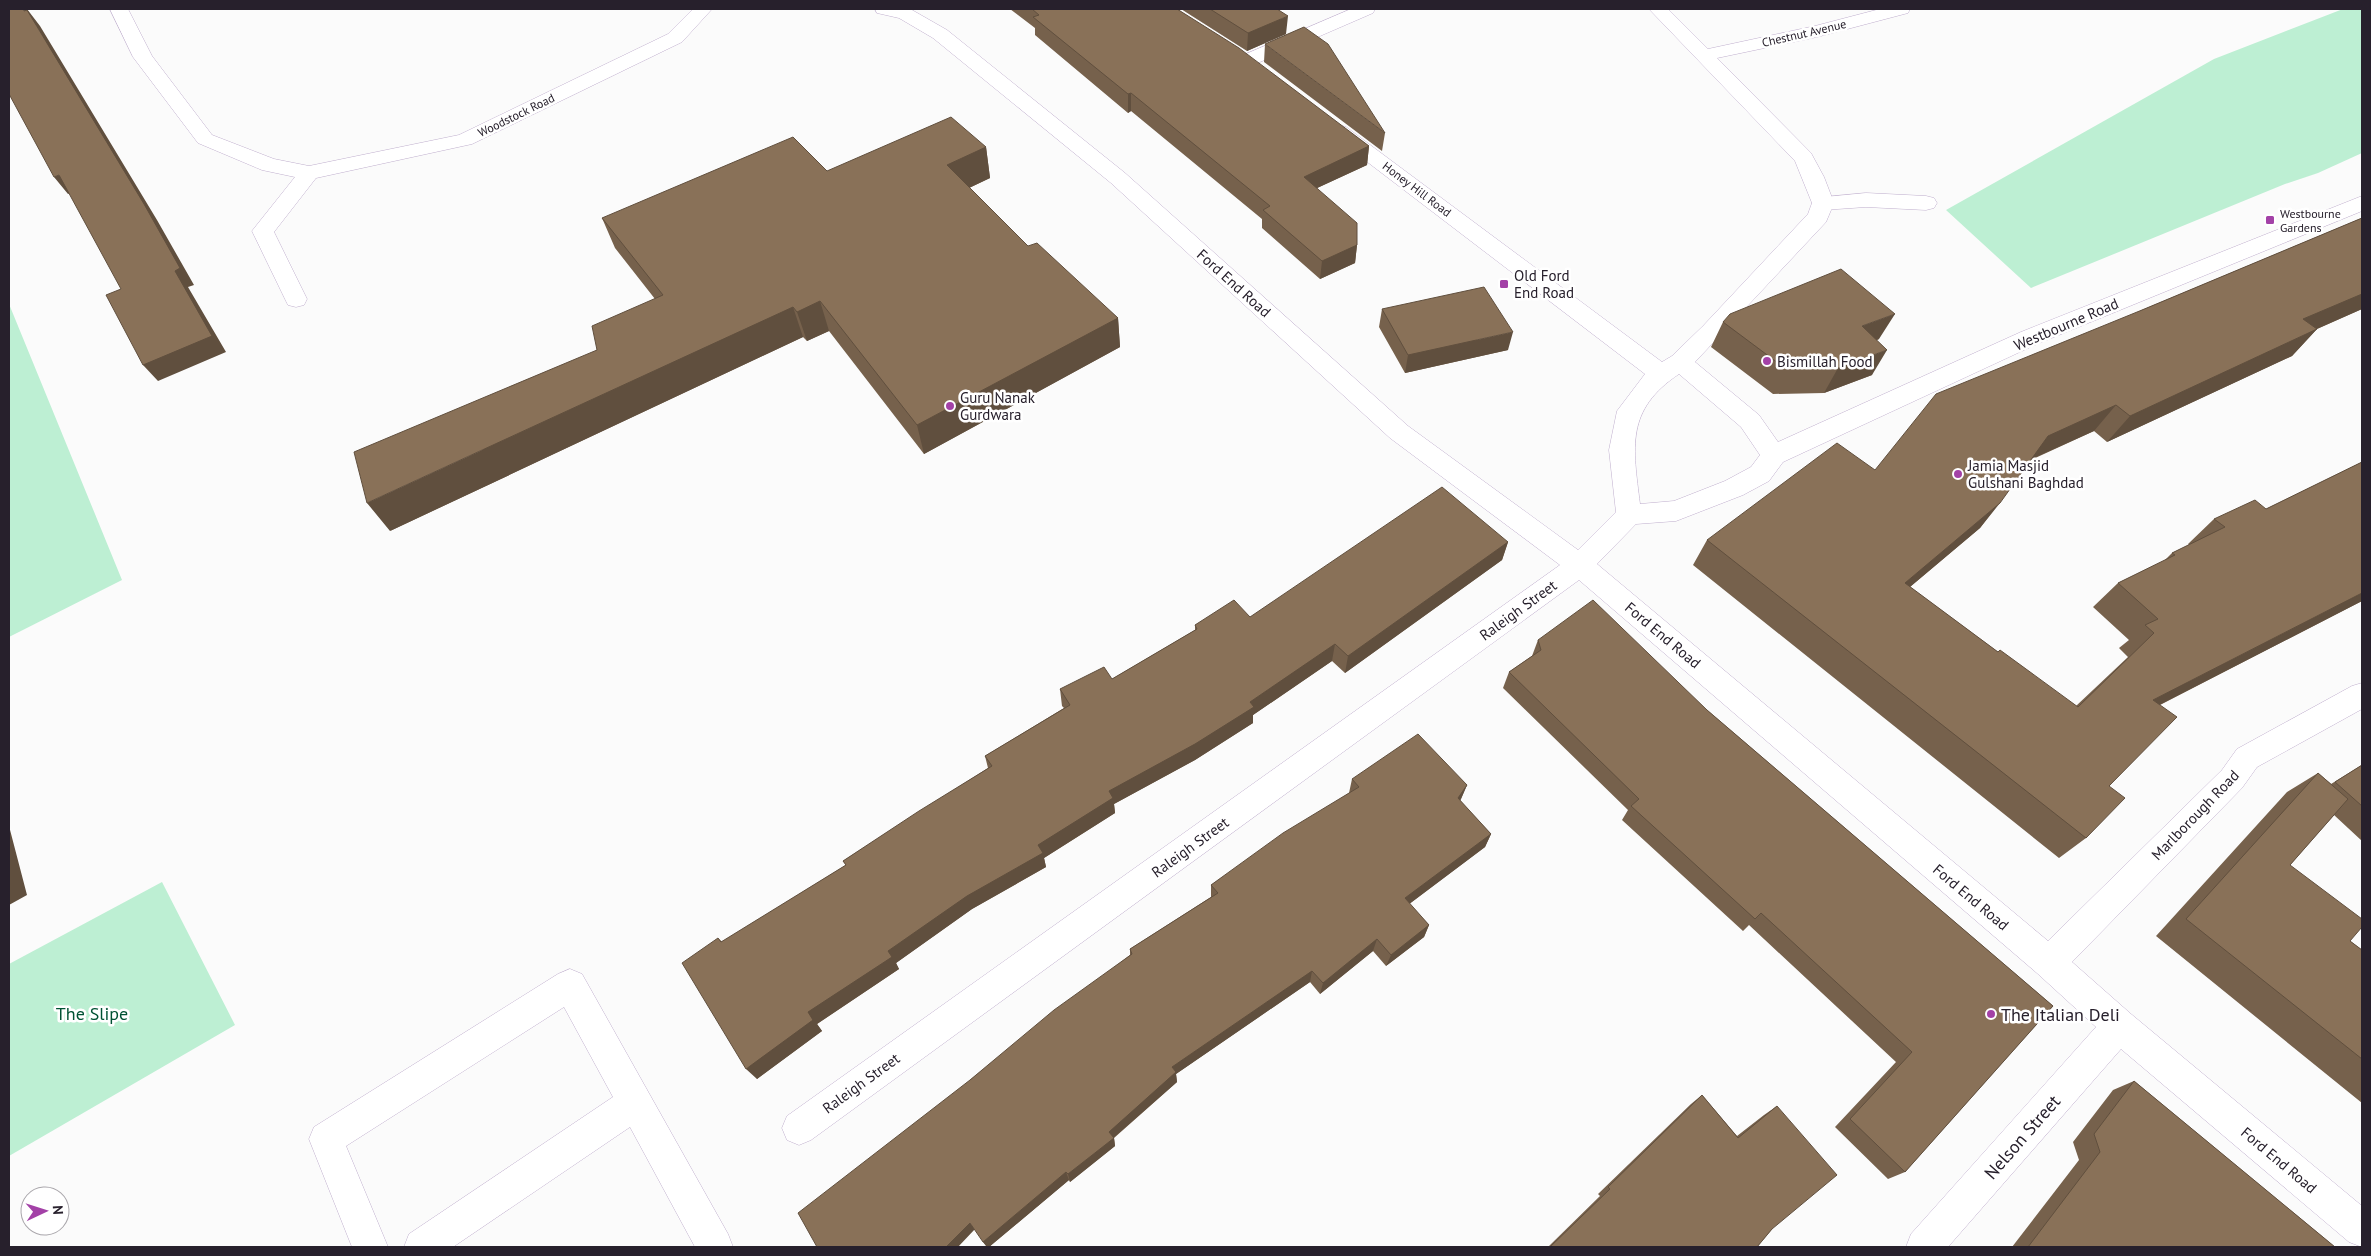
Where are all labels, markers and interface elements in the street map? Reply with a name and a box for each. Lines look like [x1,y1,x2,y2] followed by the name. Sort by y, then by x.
[1760,16,1848,50] street label: Chestnut Avenue
[475,90,557,140] street label: Woodstock Road
[1380,158,1454,220] street label: Honey Hill Road
[2280,206,2341,235] place label: Westbourne Gardens
[2264,214,2276,226] marker: Westbourne Gardens
[1193,245,1275,321] street label: Ford End Road
[1514,266,1574,302] place label: Old Ford End Road
[1498,278,1510,290] marker: Old Ford End Road
[2011,293,2121,355] street label: Westbourne Road
[1777,352,1873,371] place label: Bismillah Food
[1761,355,1773,367] marker: Bismillah Food
[960,388,1036,424] place label: Guru Nanak Gurdwara
[944,400,956,412] marker: Guru Nanak Gurdwara
[1967,456,2084,492] place label: Jamia Masjid Gulshani Baghdad
[1952,468,1964,480] marker: Jamia Masjid Gulshani Baghdad
[1476,576,1560,644] street label: Raleigh Street
[1621,598,1705,672] street label: Ford End Road
[2147,766,2243,864] street label: Marlborough Road
[1148,813,1232,881] street label: Raleigh Street
[1929,860,2013,934] street label: Ford End Road
[56,1002,128,1025] park label: The Slipe
[2001,1003,2120,1026] place label: The Italian Deli
[1985,1008,1997,1020] marker: The Italian Deli
[819,1049,903,1117] street label: Raleigh Street
[1979,1090,2065,1184] street label: Nelson Street
[2237,1123,2321,1197] street label: Ford End Road
[20,1186,70,1236] north arrow
[49,1205,67,1215] text: N

